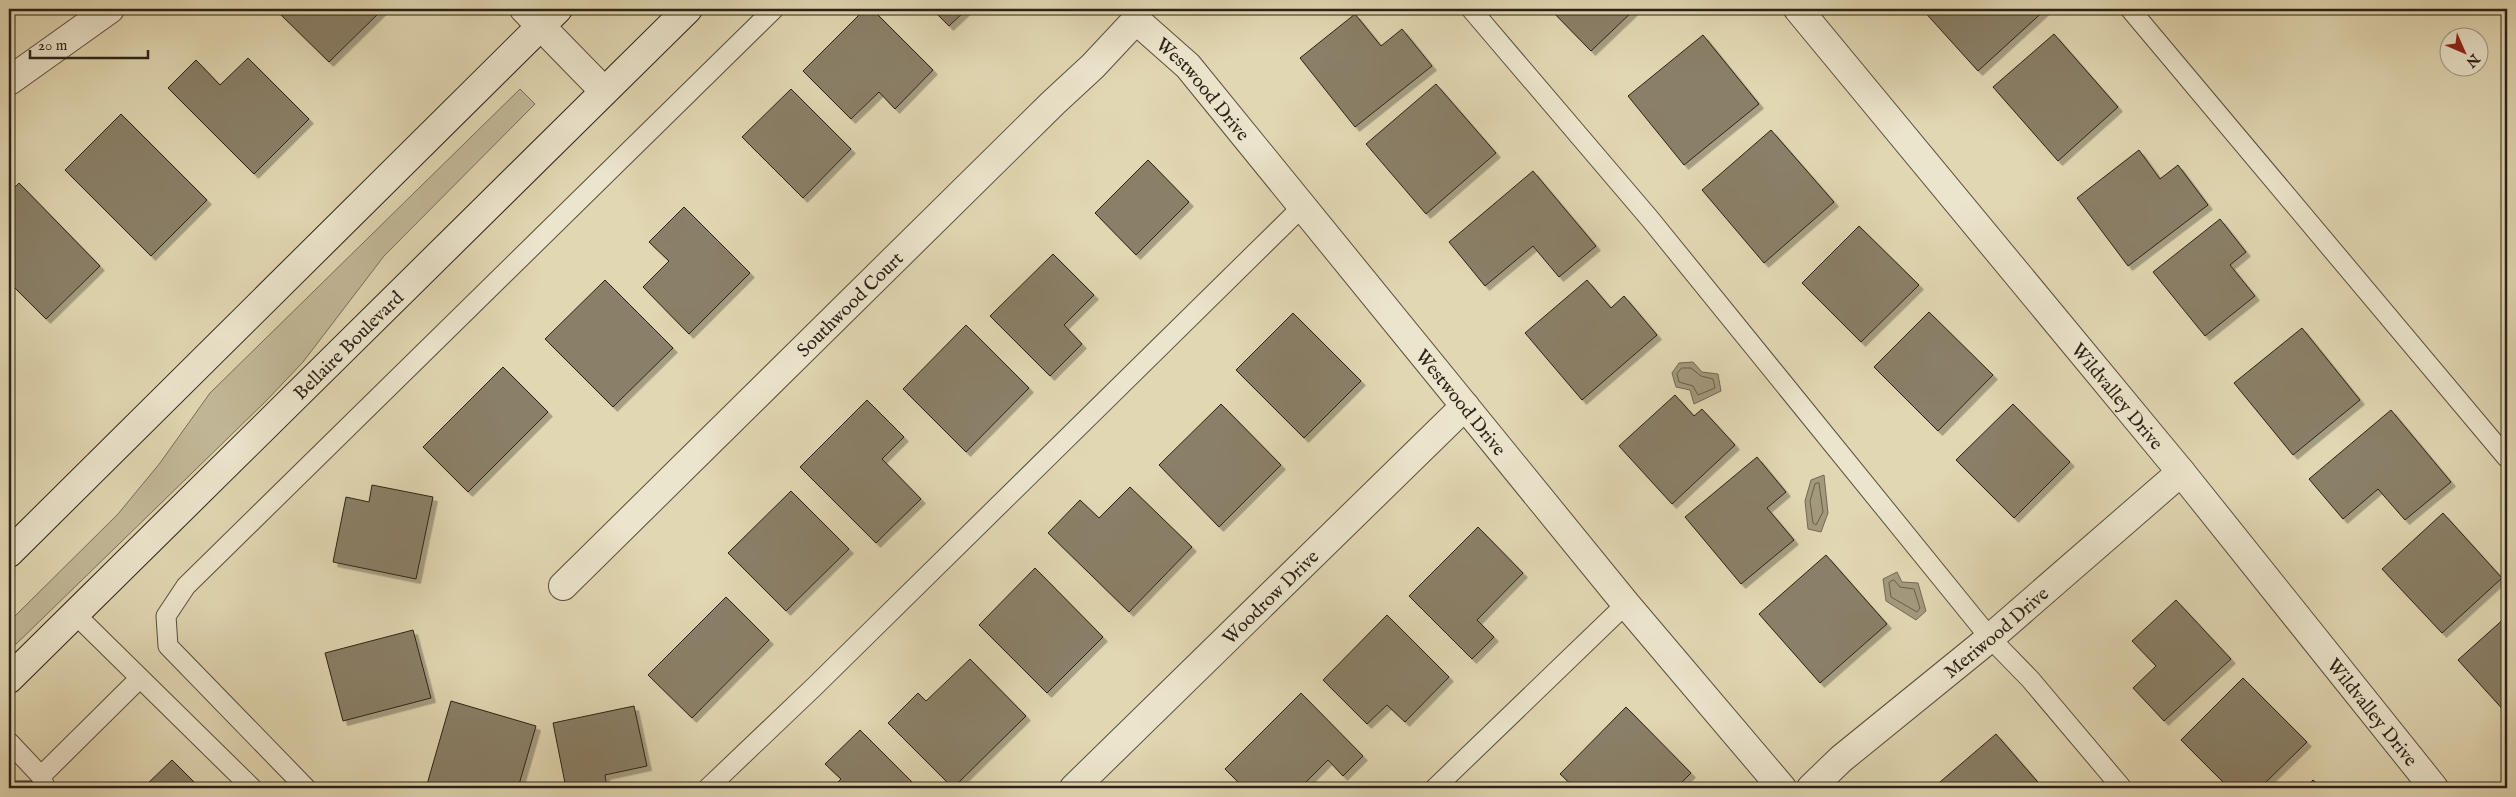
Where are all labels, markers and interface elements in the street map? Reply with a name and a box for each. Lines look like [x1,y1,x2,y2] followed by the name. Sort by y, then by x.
[30,28,148,60] scale bar
[2438,28,2488,78] north arrow
[1150,33,1254,147] street label: Westwood Drive
[38,36,68,55] text: 20 m
[2462,49,2484,71] text: N
[792,247,909,363] street label: Southwood Court
[289,286,410,406] street label: Bellaire Boulevard
[2065,339,2168,456] street label: Wildvalley Drive
[1409,345,1511,462] street label: Westwood Drive
[1218,545,1325,650] street label: Woodrow Drive
[1940,582,2055,685] street label: Meriwood Drive
[2321,654,2422,772] street label: Wildvalley Drive

